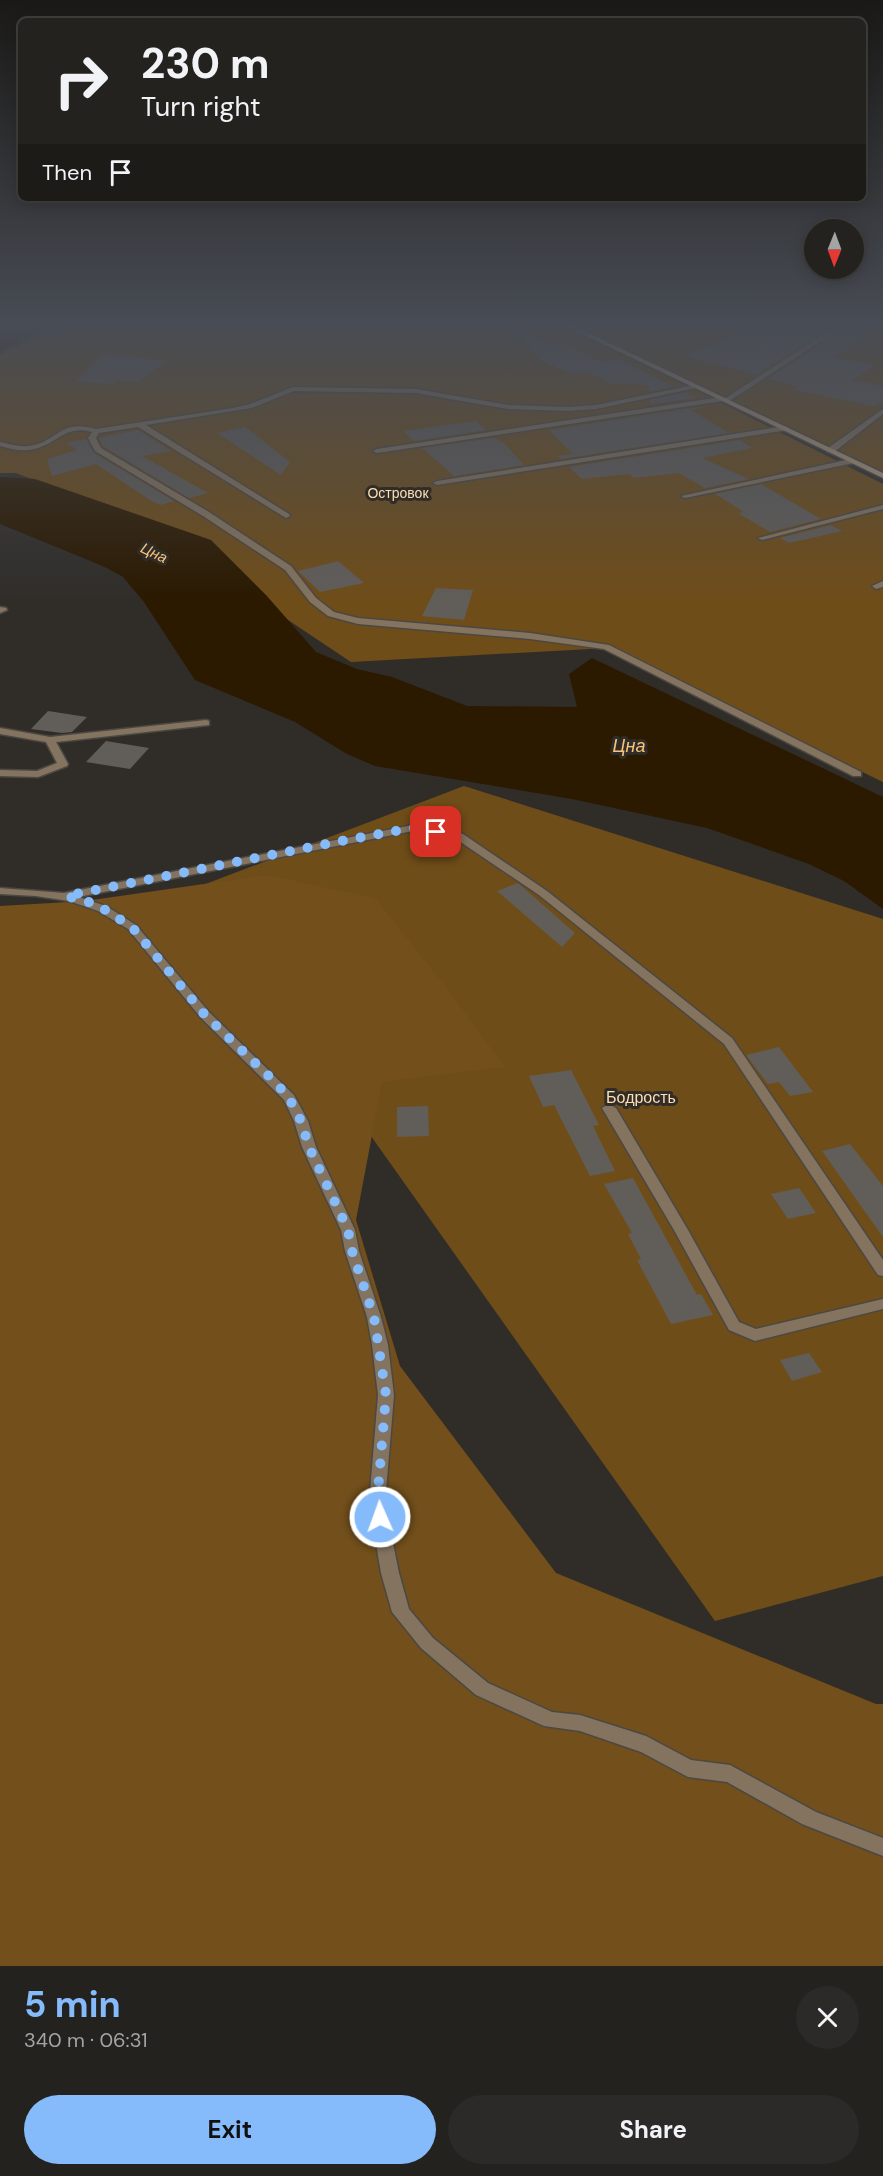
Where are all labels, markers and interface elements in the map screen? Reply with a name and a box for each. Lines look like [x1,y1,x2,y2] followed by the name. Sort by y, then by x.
[141,36,270,91] text: 230 m
[42,42,120,120] icon: right
[141,89,261,124] text: Turn right
[104,156,137,189] icon: arrive
[42,158,92,187] text: Then
[804,219,864,279] north arrow
[804,219,864,279] map controls
[367,484,429,502] park label: Островок
[137,538,171,568] water label: Цна
[612,734,646,758] water label: Цна
[410,806,461,857] pin
[419,815,452,848] icon: arrive
[606,1087,676,1108] park label: Бодрость
[348,1485,412,1549] position arrow
[24,1981,121,2028] text: 5 min
[796,1986,859,2049] button: close
[24,2027,147,2053] text: 340 m · 06:31
[24,2095,436,2164] button: Exit
[448,2095,859,2164] button: Share

